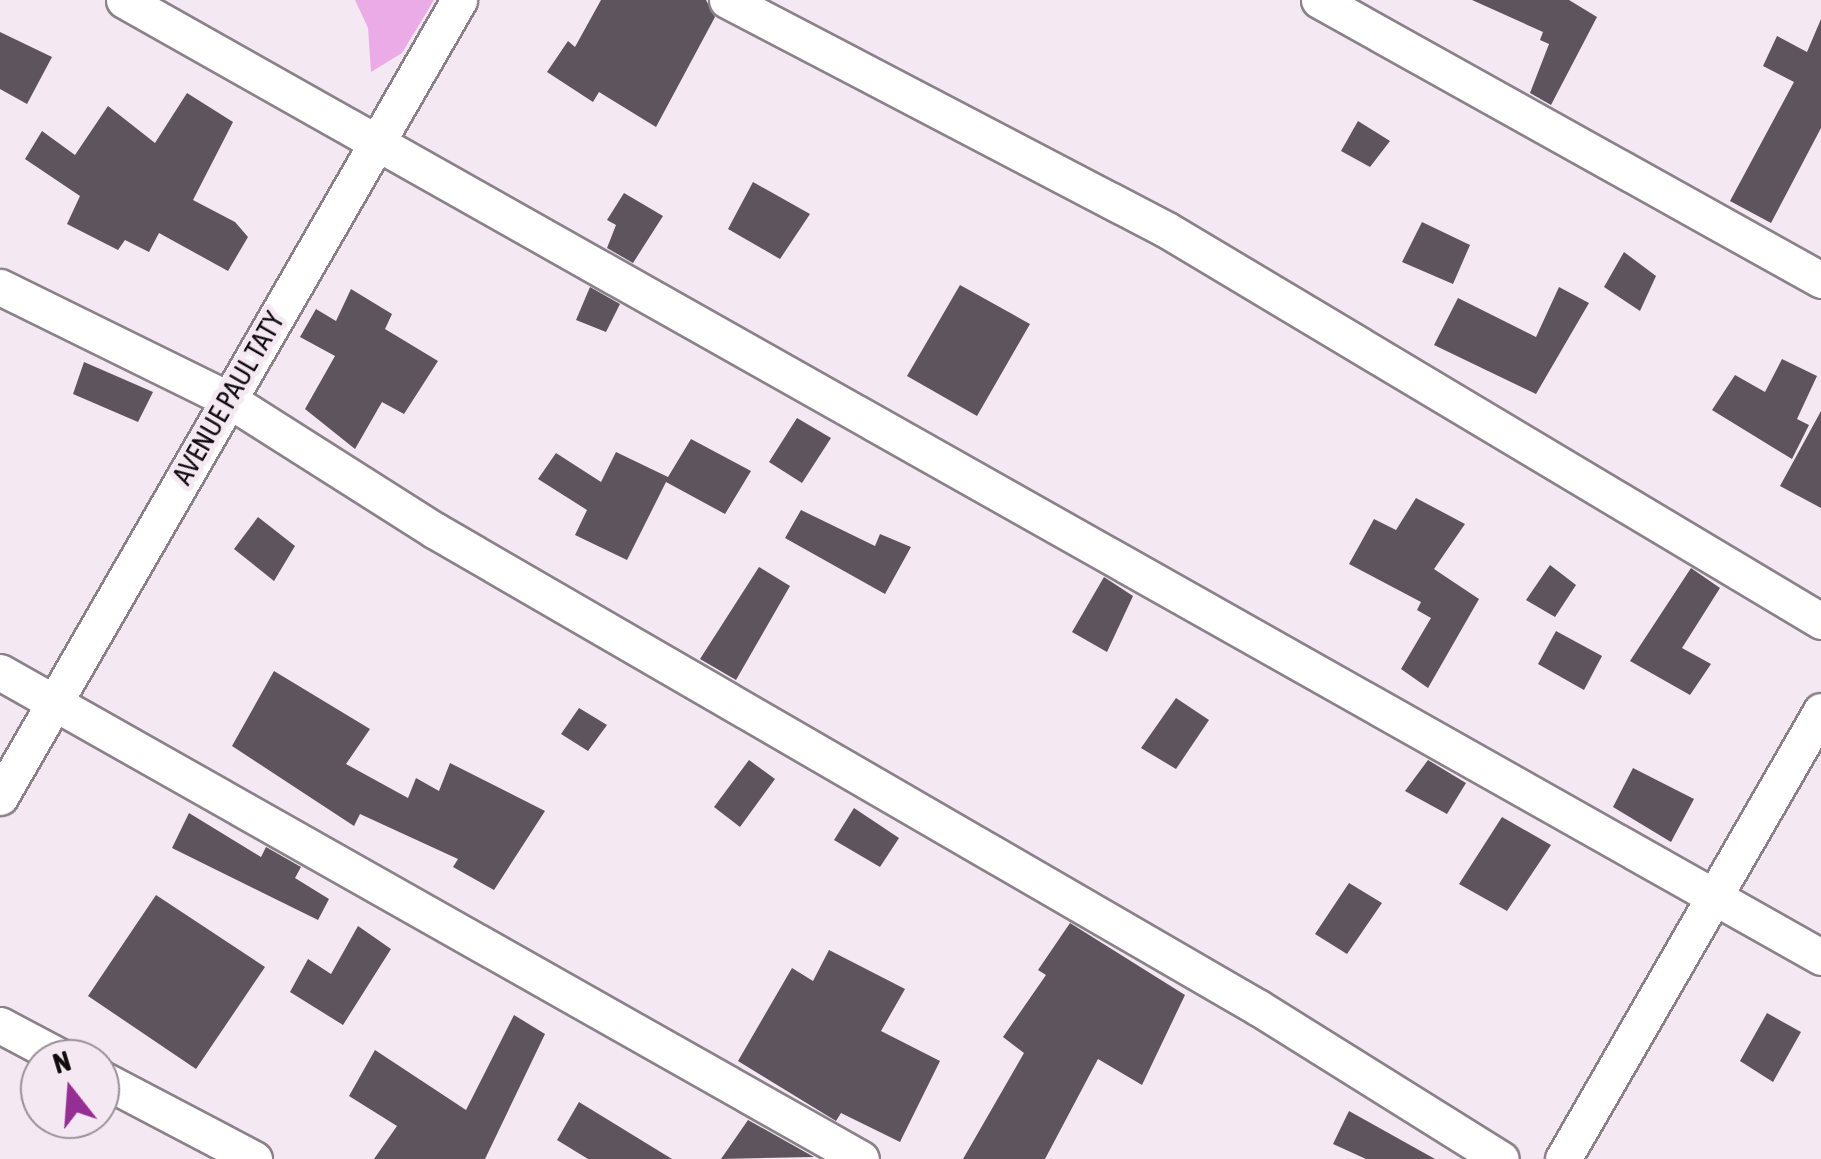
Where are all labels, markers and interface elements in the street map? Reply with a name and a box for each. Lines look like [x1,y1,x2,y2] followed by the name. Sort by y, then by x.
[165,306,291,490] street label: AVENUE PAUL TATY
[20,1039,120,1139] north arrow
[49,1045,74,1080] text: N

